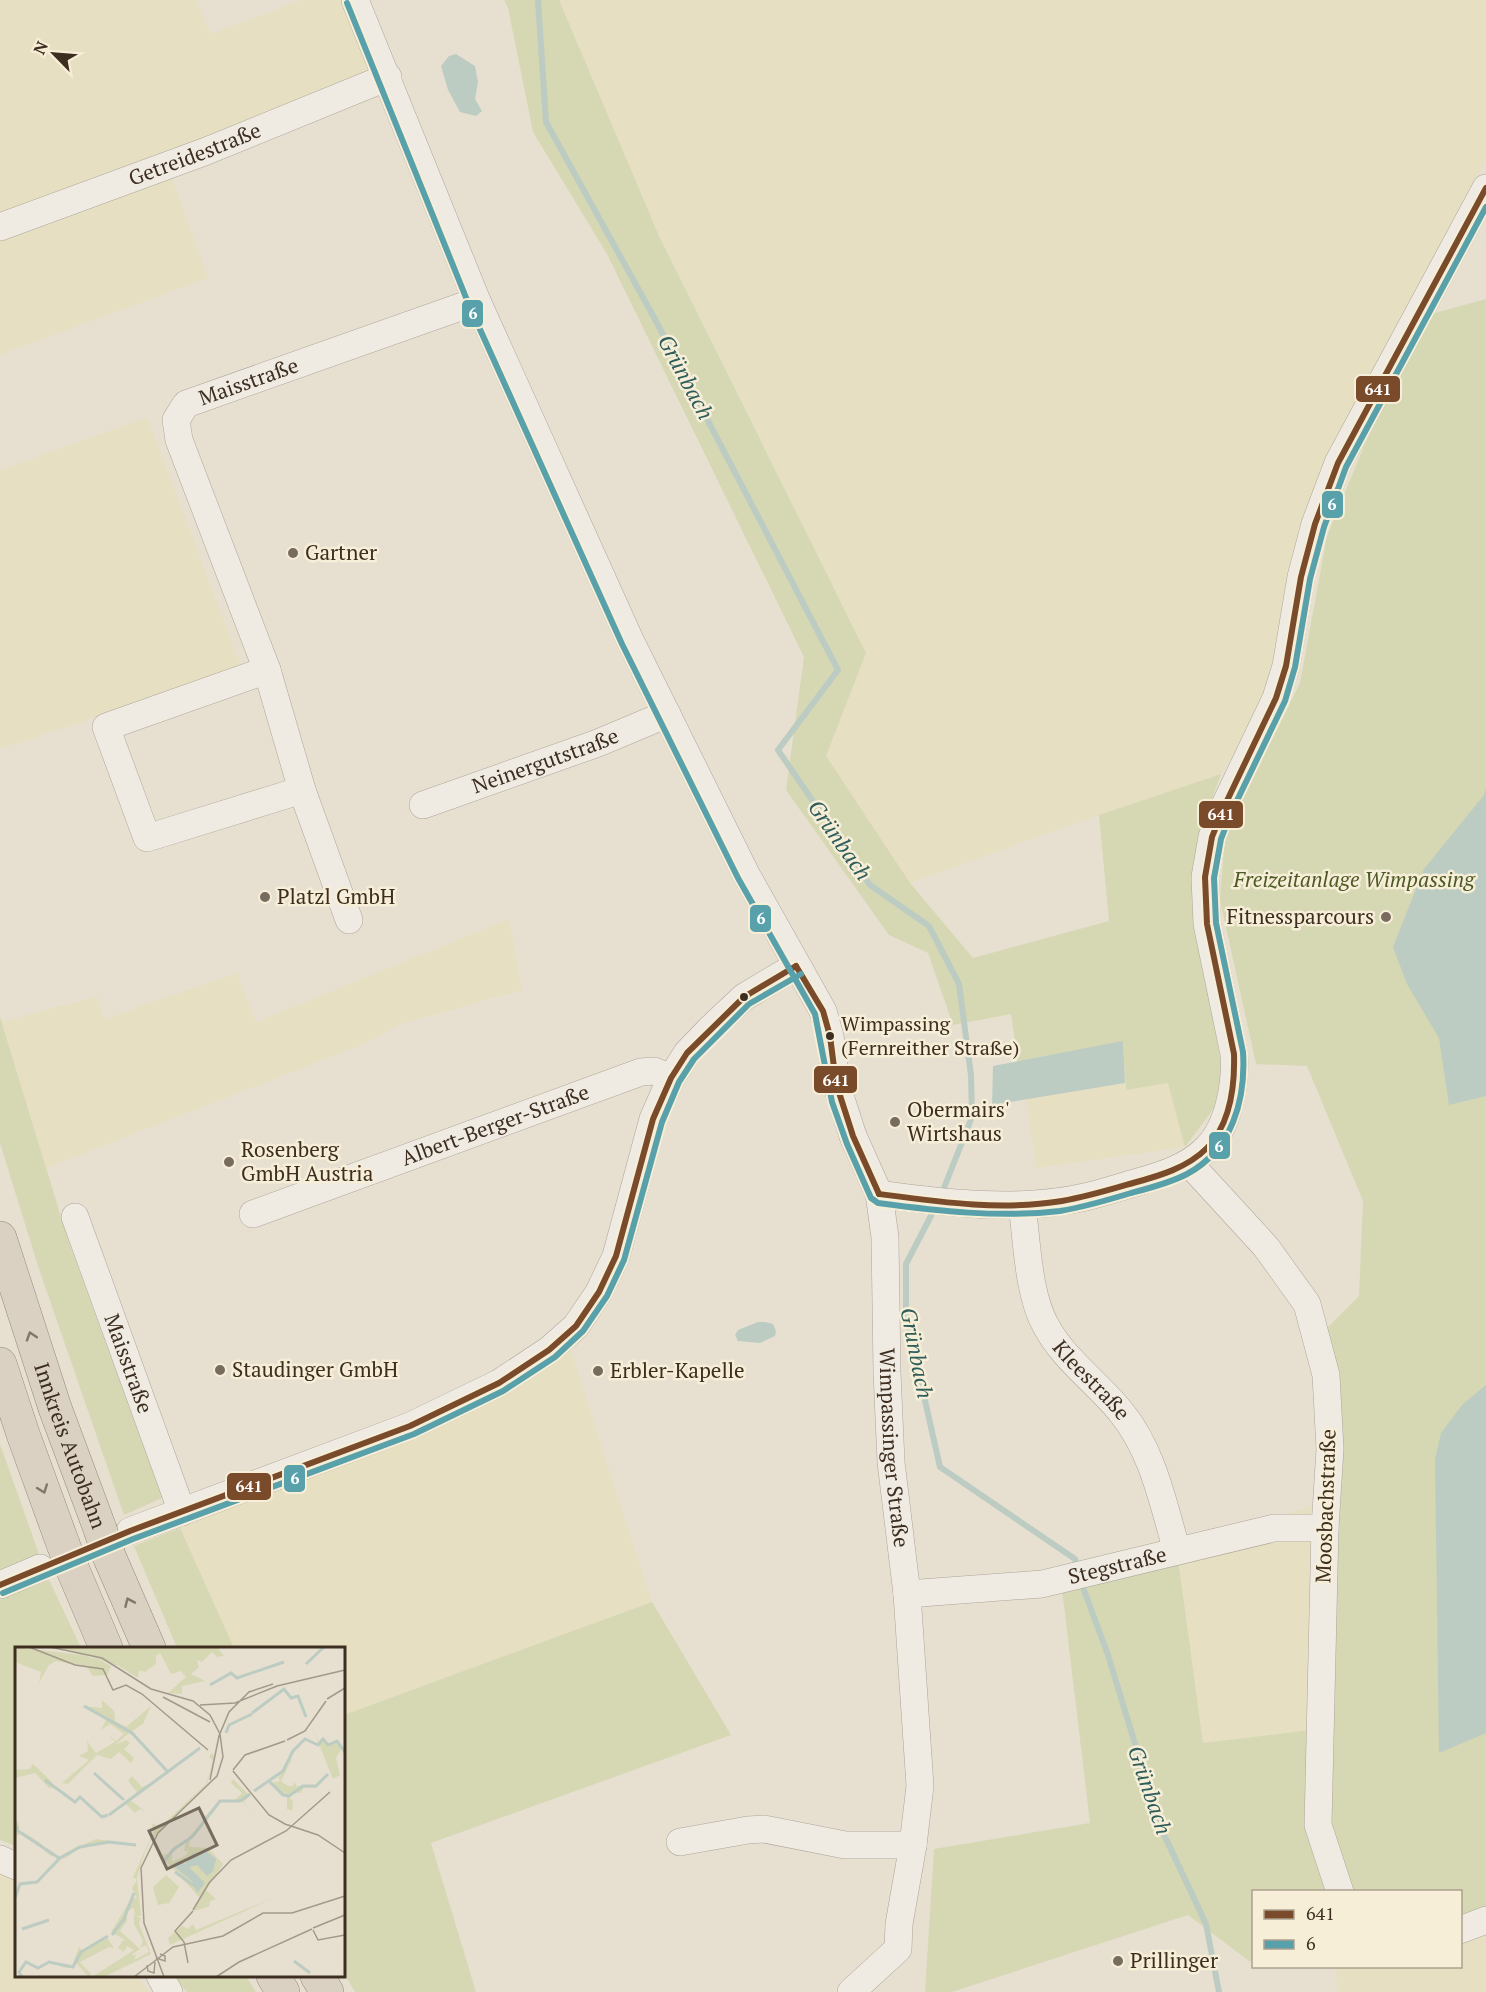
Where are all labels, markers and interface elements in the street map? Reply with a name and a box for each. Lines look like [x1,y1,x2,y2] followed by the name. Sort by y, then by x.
[24,24,84,84] north arrow
[28,38,53,58] text: N
[125,115,265,192] street label: Getreidestraße
[461,299,484,328] line badge: 6
[468,302,478,324] text: 6
[652,329,721,424] water label: Grünbach
[195,350,302,411] street label: Maisstraße
[1355,375,1401,403] line badge: 641
[1364,378,1392,400] text: 641
[1321,490,1344,519] line badge: 6
[1327,493,1337,515] text: 6
[305,538,377,566] place label: Gartner
[286,546,300,560] marker: Gartner
[468,721,623,800] street label: Neinergutstraße
[802,794,879,886] water label: Grünbach
[1198,800,1244,829] line badge: 641
[1207,803,1235,825] text: 641
[1233,865,1476,893] park label: Freizeitanlage Wimpassing
[277,882,395,910] place label: Platzl GmbH
[258,890,272,904] marker: Platzl GmbH
[1226,902,1374,930] place label: Fitnessparcours
[749,904,772,933] line badge: 6
[756,907,766,929] text: 6
[1379,910,1393,924] marker: Fitnessparcours
[738,991,750,1003] unlabelled marker
[841,1010,1019,1061] place label: Wimpassing (Fernreither Straße)
[824,1030,836,1042] marker: Wimpassing (Fernreither Straße)
[813,1065,858,1094] line badge: 641
[822,1069,850,1091] text: 641
[397,1077,593,1172] street label: Albert-Berger-Straße
[907,1095,1009,1147] place label: Obermairs' Wirtshaus
[888,1115,902,1129] marker: Obermairs' Wirtshaus
[1208,1131,1231,1160] line badge: 6
[241,1135,374,1187] place label: Rosenberg GmbH Austria
[1214,1135,1224,1157] text: 6
[222,1155,236,1169] marker: Rosenberg GmbH Austria
[894,1305,941,1401] water label: Grünbach
[98,1310,160,1417] street label: Maisstraße
[26,1331,39,1342] one-way arrow
[1047,1334,1137,1425] street label: Kleestraße
[874,1348,916,1549] street label: Wimpassinger Straße
[232,1355,398,1383] place label: Staudinger GmbH
[610,1356,745,1384] place label: Erbler-Kapelle
[28,1359,114,1533] street label: Innkreis Autobahn
[213,1363,227,1377] marker: Staudinger GmbH
[591,1364,605,1378] marker: Erbler-Kapelle
[1308,1428,1342,1584] street label: Moosbachstraße
[283,1464,306,1493] line badge: 6
[290,1467,300,1489] text: 6
[226,1472,272,1501] line badge: 641
[235,1475,263,1497] text: 641
[36,1483,48,1494] one-way arrow
[1065,1539,1169,1590] street label: Stegstraße
[124,1598,136,1609] one-way arrow
[15,1647,345,1977] inset map
[1122,1742,1179,1838] water label: Grünbach
[1252,1890,1462,1968] legend
[1306,1901,1335,1925] text: 641
[1306,1931,1316,1955] text: 6
[1130,1946,1218,1974] place label: Prillinger
[1111,1954,1125,1968] marker: Prillinger

